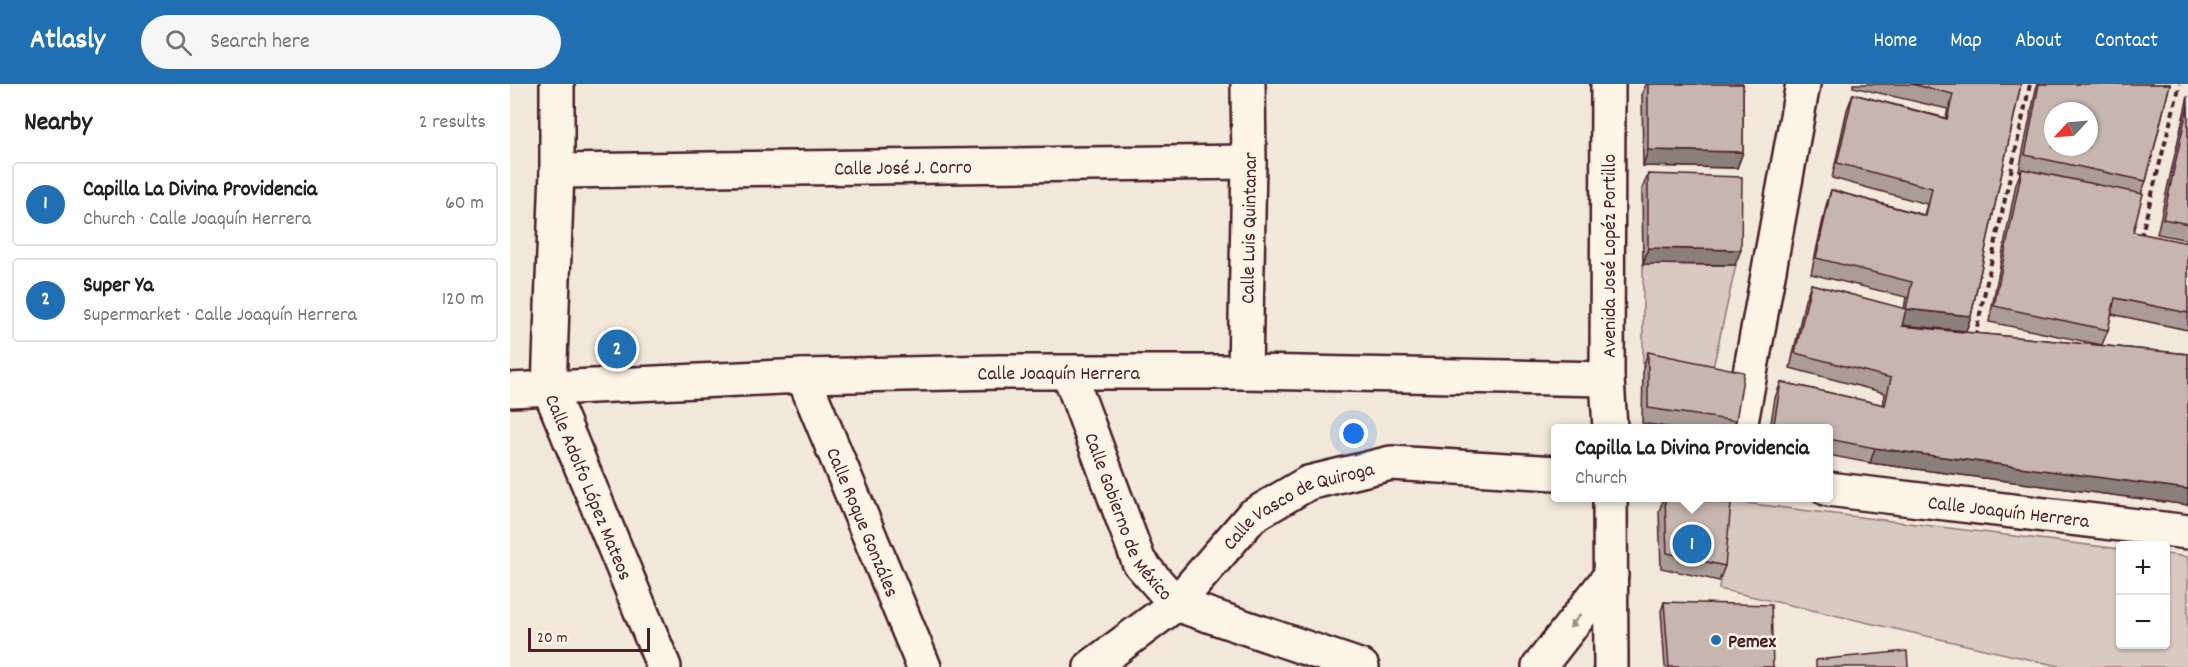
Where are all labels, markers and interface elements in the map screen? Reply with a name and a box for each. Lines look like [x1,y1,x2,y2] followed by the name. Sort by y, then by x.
[141,15,561,69] search box
[30,22,105,62] text: Atlasly
[162,26,195,59] icon: search
[210,27,310,58] text: Search here
[1873,27,1917,57] text: Home
[1950,27,1982,57] text: Map
[2015,27,2062,57] text: About
[2095,27,2158,57] text: Contact
[2044,102,2098,156] north arrow
[24,105,92,142] text: Nearby
[419,109,486,137] text: 2 results
[1235,151,1266,304] street label: Calle Luis Quintanar
[1597,154,1625,358] street label: Avenida José Lopéz Portillo
[834,155,972,184] street label: Calle José J. Corro
[83,175,317,206] text: Capilla La Divina Providencia
[43,190,48,218] text: 1
[445,190,484,218] text: 60 m
[83,206,311,234] text: Church · Calle Joaquín Herrera
[83,271,154,302] text: Super Ya
[41,286,50,314] text: 2
[442,286,484,314] text: 120 m
[83,302,357,330] text: Supermarket · Calle Joaquín Herrera
[598,326,636,372] pin: 2
[977,361,1140,389] street label: Calle Joaquín Herrera
[536,391,638,585] street label: Calle Adolfo López Mateos
[1339,419,1368,448] your location
[1551,424,1833,502] popup
[1075,429,1178,608] street label: Calle Gobierno de México
[1575,434,1809,465] text: Capilla La Divina Providencia
[817,444,904,602] street label: Calle Roque Gonzáles
[1217,456,1378,558] street label: Calle Vasco de Quiroga
[1575,465,1627,493] text: Church
[1926,490,2091,537] street label: Calle Joaquín Herrera
[1672,522,1712,566] pin: 1
[2116,541,2170,649] map controls
[2116,541,2170,595] button: +
[2116,595,2170,649] button: −
[1568,613,1581,629] one-way arrow
[528,625,650,652] scale bar
[537,627,567,650] text: 20 m
[1728,629,1776,657] place label: Pemex
[1709,633,1723,647] marker: Pemex

